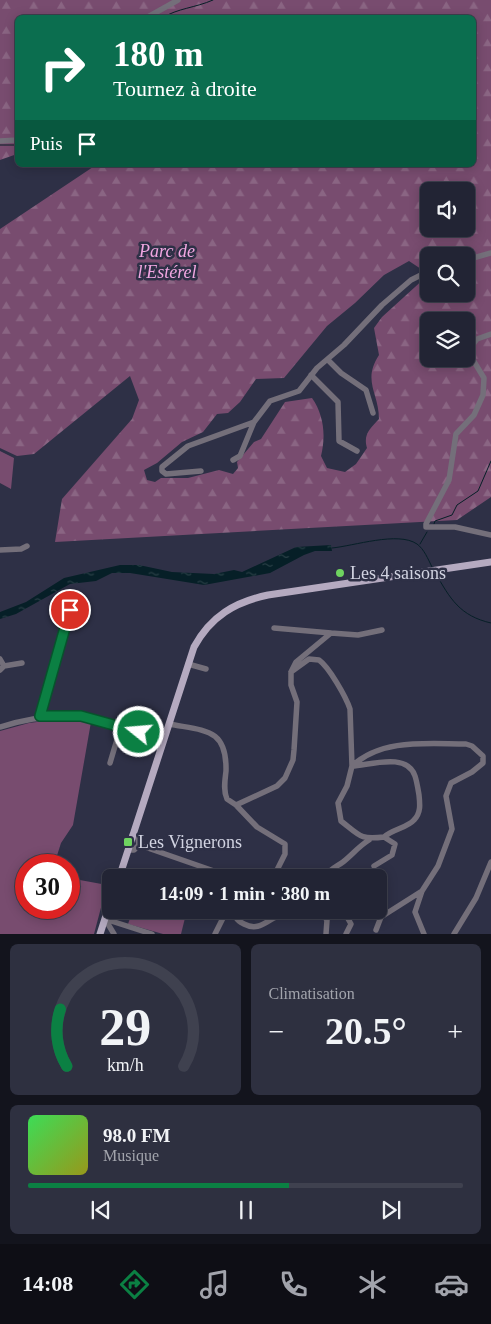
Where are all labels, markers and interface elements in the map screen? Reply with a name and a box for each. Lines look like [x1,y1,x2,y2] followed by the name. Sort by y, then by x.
[30,35,95,100] icon: right
[113,35,203,74] text: 180 m
[113,76,257,101] text: Tournez à droite
[73,130,101,158] icon: arrive
[30,133,63,154] text: Puis
[420,182,475,367] map controls
[420,182,475,237] button: sound
[137,241,197,282] park label: Parc de l'Estérel
[420,247,475,302] button: search
[420,312,475,367] button: layers
[350,563,446,583] place label: Les 4 saisons
[334,567,346,579] marker: Les 4 saisons
[49,589,91,631] pin
[56,596,84,624] icon: arrive
[112,705,164,757] position arrow
[138,832,242,852] place label: Les Vignerons
[122,836,134,848] marker: Les Vignerons
[15,854,80,919] speed limit sign: 30
[159,883,330,904] text: 14:09 · 1 min · 380 m
[269,985,355,1002] text: Climatisation
[99,999,151,1056] text: 29
[325,1010,407,1052] text: 20.5°
[269,1016,284,1047] text: −
[447,1016,463,1047] text: +
[107,1055,144,1075] text: km/h
[103,1125,171,1146] text: 98.0 FM
[103,1147,159,1164] text: Musique
[87,1196,115,1224] icon: previous
[232,1196,260,1224] icon: pause
[377,1196,405,1224] icon: next
[117,1267,152,1302] icon: directions
[197,1267,232,1302] icon: music
[276,1267,311,1302] icon: phone
[355,1267,390,1302] icon: climate
[434,1267,469,1302] icon: car
[22,1271,73,1296] text: 14:08

